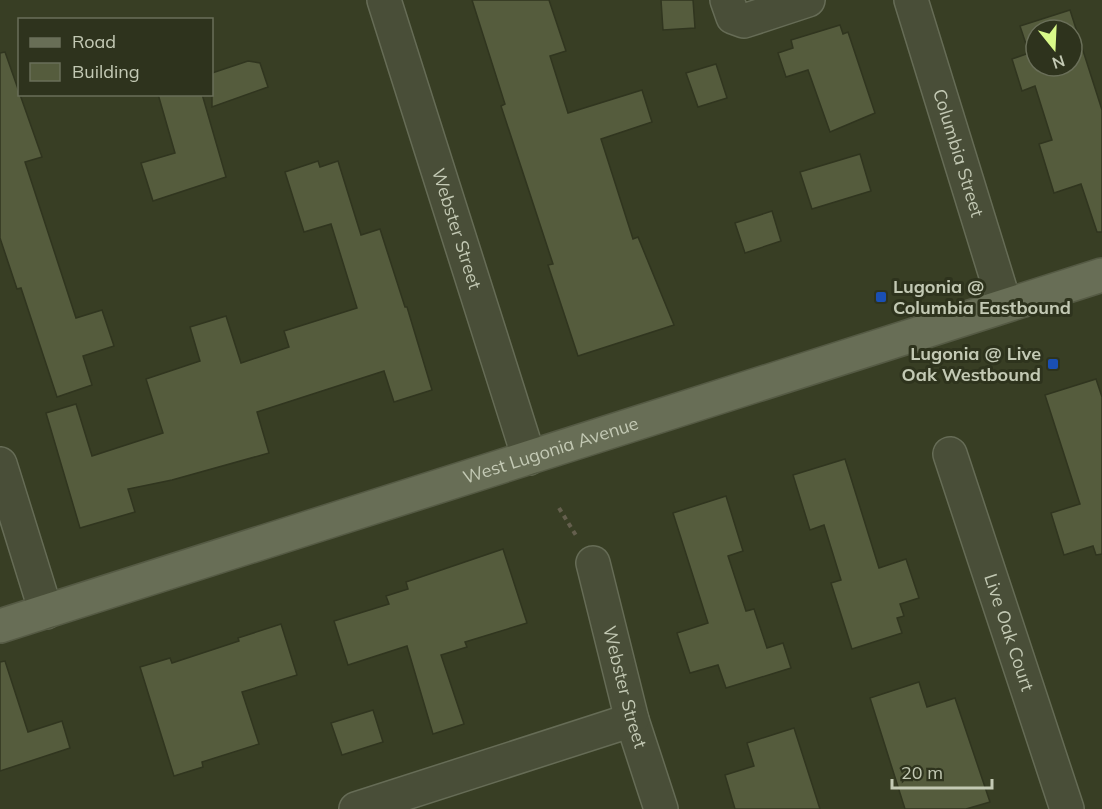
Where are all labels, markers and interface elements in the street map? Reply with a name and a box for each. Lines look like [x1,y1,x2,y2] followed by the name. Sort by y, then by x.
[18,18,213,96] legend
[1024,18,1084,78] north arrow
[72,30,116,53] text: Road
[1050,51,1067,74] text: N
[72,60,140,83] text: Building
[928,86,989,220] street label: Columbia Street
[427,165,487,292] street label: Webster Street
[893,275,1071,319] place label: Lugonia @ Columbia Eastbound
[874,290,888,304] marker: Lugonia @ Columbia Eastbound
[902,342,1041,386] place label: Lugonia @ Live Oak Westbound
[1046,357,1060,371] marker: Lugonia @ Live Oak Westbound
[460,411,641,489] street label: West Lugonia Avenue
[979,571,1039,694] street label: Live Oak Court
[598,623,652,751] street label: Webster Street
[892,752,992,790] scale bar
[901,761,943,784] text: 20 m

